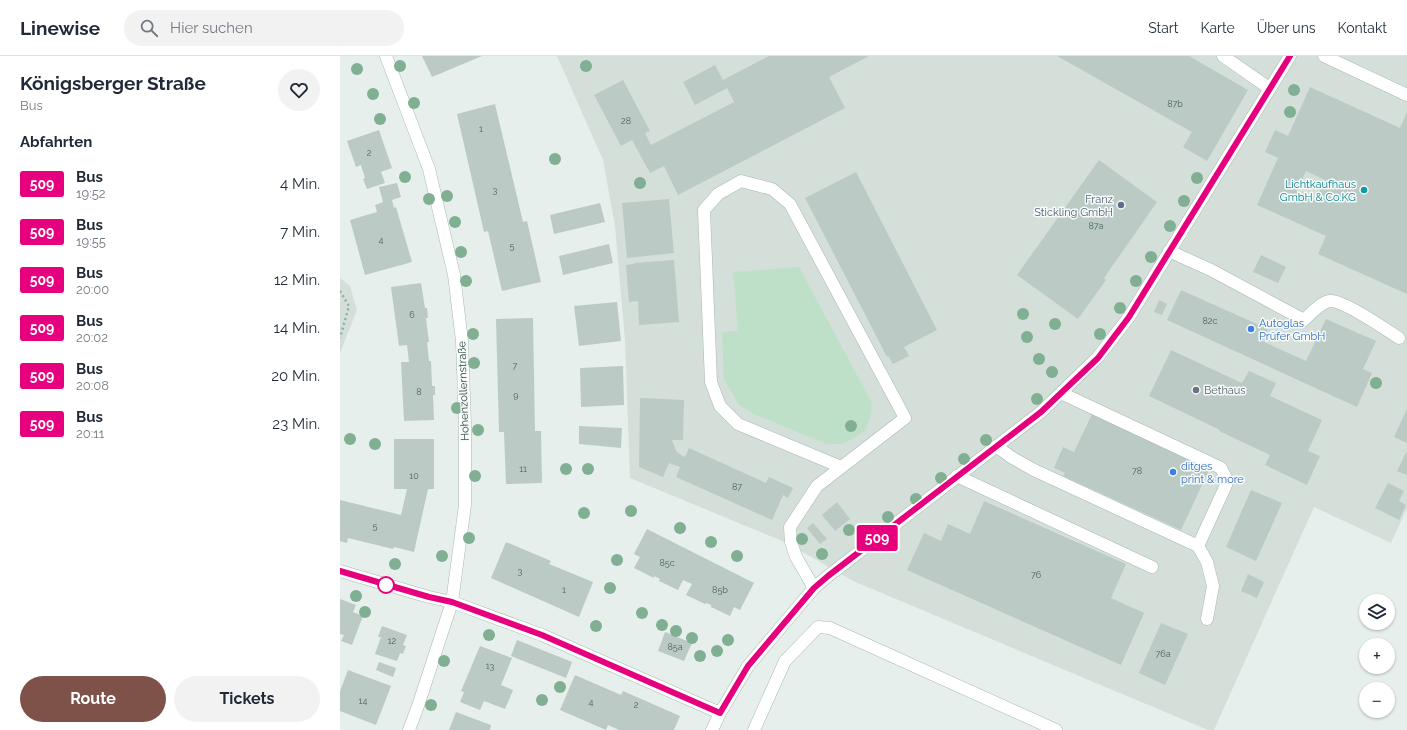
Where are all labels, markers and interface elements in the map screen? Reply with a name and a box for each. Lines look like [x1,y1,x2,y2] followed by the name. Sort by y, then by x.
[124,10,404,46] search box
[20,17,100,39] text: Linewise
[138,17,160,39] icon: search
[170,19,253,37] text: Hier suchen
[1148,20,1178,36] text: Start
[1200,20,1235,36] text: Karte
[1257,20,1316,36] text: Über uns
[1338,20,1387,36] text: Kontakt
[278,69,320,111] button: heart
[20,72,206,94] text: Königsberger Straße
[20,98,43,113] text: Bus
[1167,99,1183,109] house number: 87b
[621,116,631,126] house number: 28
[479,124,483,134] house number: 1
[20,133,92,151] text: Abfahrten
[367,148,372,158] house number: 2
[76,168,103,186] text: Bus
[280,175,320,193] text: 4 Min.
[30,176,54,192] text: 509
[1280,178,1356,204] place label: Lichtkaufhaus GmbH & Co.KG
[493,185,498,195] house number: 3
[1359,185,1369,195] marker: Lichtkaufhaus GmbH & Co.KG
[76,186,105,201] text: 19:52
[1034,193,1114,219] place label: Franz Stickling GmbH
[1116,200,1126,210] marker: Franz Stickling GmbH
[76,216,103,234] text: Bus
[1088,221,1104,231] house number: 87a
[280,223,320,241] text: 7 Min.
[30,224,54,240] text: 509
[76,234,106,249] text: 19:55
[379,235,384,245] house number: 4
[510,241,515,251] house number: 5
[76,264,103,282] text: Bus
[274,271,320,289] text: 12 Min.
[30,272,54,288] text: 509
[76,282,109,297] text: 20:00
[409,310,415,320] house number: 6
[76,312,103,330] text: Bus
[1203,316,1218,326] house number: 82c
[1259,317,1325,343] place label: Autoglas Prüfer GmbH
[274,319,320,337] text: 14 Min.
[30,320,54,336] text: 509
[1246,324,1256,334] marker: Autoglas Prüfer GmbH
[76,330,108,345] text: 20:02
[455,340,472,441] street label: Hohenzollernstraße
[76,360,103,378] text: Bus
[513,361,518,371] house number: 7
[271,367,320,385] text: 20 Min.
[30,368,54,384] text: 509
[76,378,109,393] text: 20:08
[1204,384,1246,397] place label: Bethaus
[1191,385,1201,395] marker: Bethaus
[416,387,422,397] house number: 8
[513,390,519,400] house number: 9
[76,408,103,426] text: Bus
[272,415,320,433] text: 23 Min.
[30,416,54,432] text: 509
[76,426,104,441] text: 20:11
[1181,460,1244,486] place label: ditges print & more
[519,464,527,474] house number: 11
[1132,466,1142,476] house number: 78
[1168,467,1178,477] marker: ditges print & more
[409,471,419,481] house number: 10
[732,482,742,492] house number: 87
[373,521,378,531] house number: 5
[854,525,900,551] line badge: 509
[865,530,889,546] text: 509
[659,558,675,568] house number: 85c
[518,566,523,576] house number: 3
[1031,570,1042,580] house number: 76
[377,576,395,594] unlabelled marker
[562,585,566,595] house number: 1
[712,585,728,595] house number: 85b
[1359,594,1395,718] map controls
[1359,594,1395,630] button: layers
[388,636,397,646] house number: 12
[1359,638,1395,674] button: +
[667,642,683,652] house number: 85a
[1155,649,1171,659] house number: 76a
[486,661,495,671] house number: 13
[20,676,166,722] button: Route
[174,676,320,722] button: Tickets
[1359,682,1395,718] button: −
[359,696,367,706] house number: 14
[589,697,594,707] house number: 4
[634,700,639,710] house number: 2

